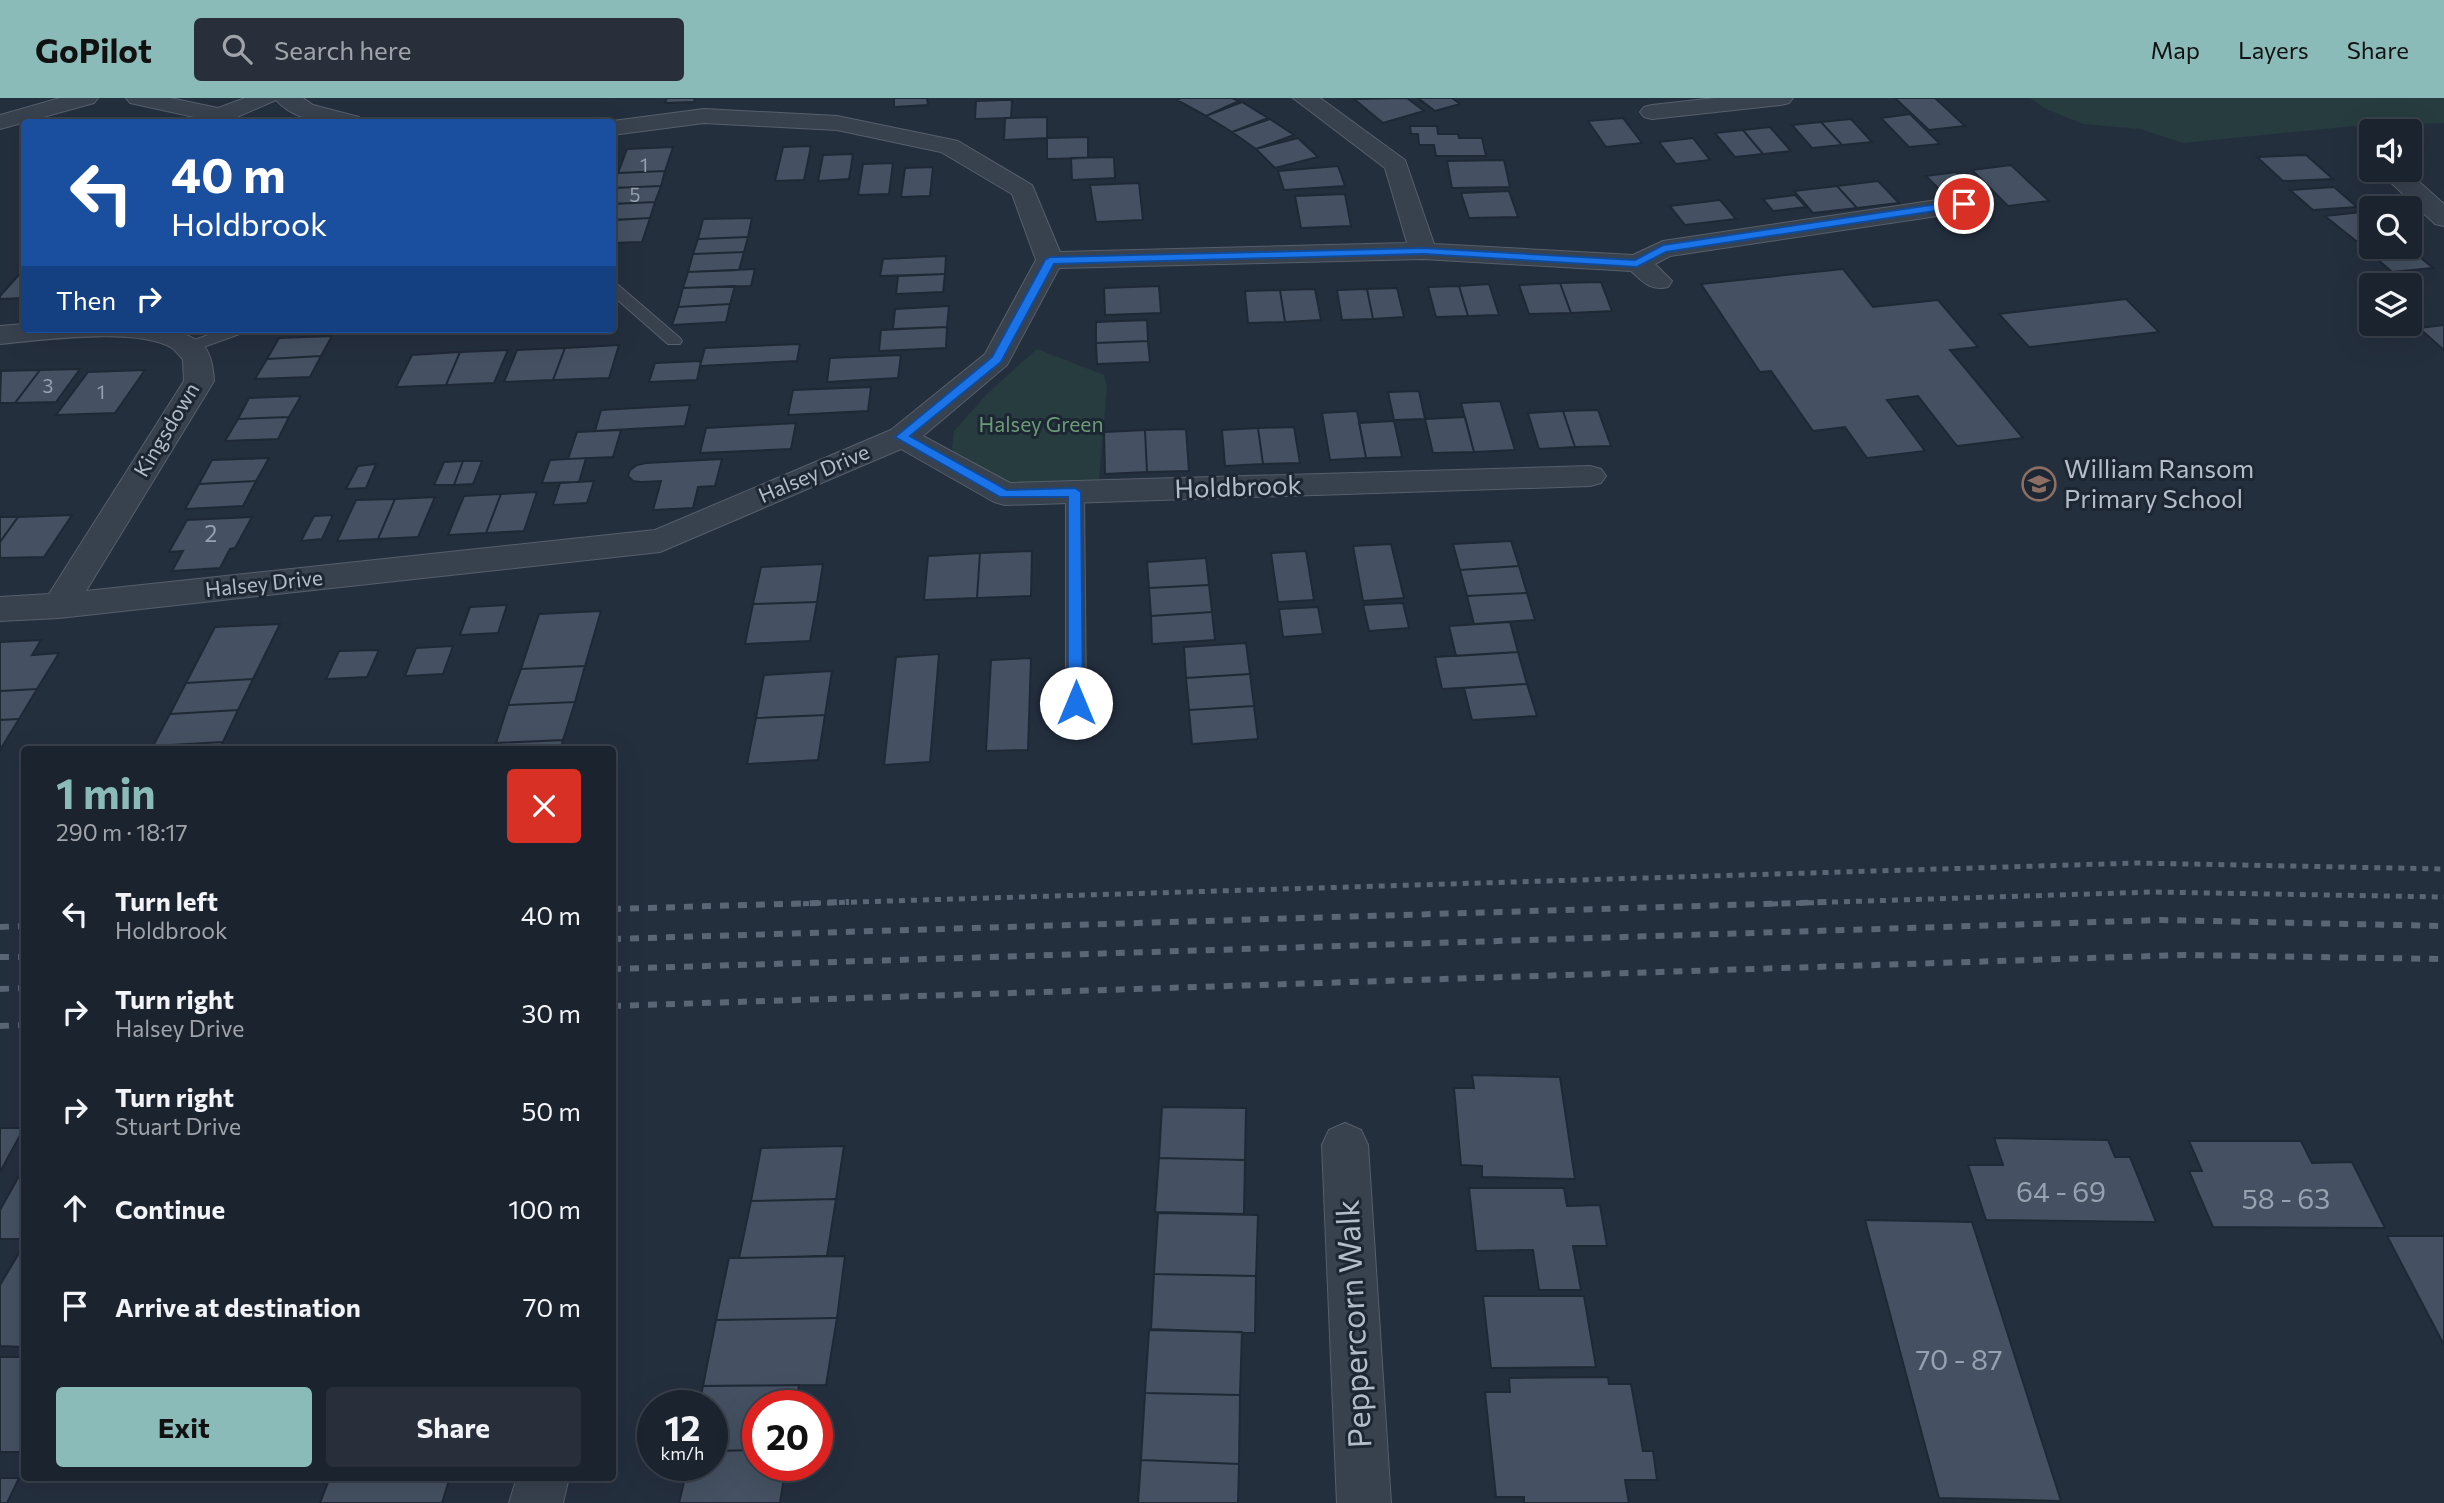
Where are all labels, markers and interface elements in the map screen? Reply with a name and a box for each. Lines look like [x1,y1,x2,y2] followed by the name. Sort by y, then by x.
[194,18,684,81] search box
[35,29,152,70] text: GoPilot
[218,30,256,68] icon: search
[274,34,411,65] text: Search here
[2151,35,2200,64] text: Map
[2238,35,2309,64] text: Layers
[2347,35,2409,64] text: Share
[2359,119,2422,336] map controls
[2359,119,2422,182] button: sound
[171,143,286,203] text: 40 m
[56,147,147,238] icon: left
[640,153,648,176] house number: 1
[1934,174,1994,234] pin
[630,183,640,206] house number: 5
[1945,185,1983,223] icon: arrive
[2359,196,2422,259] button: search
[171,203,327,243] text: Holdbrook
[2359,273,2422,336] button: layers
[130,280,168,318] icon: right
[56,284,116,315] text: Then
[43,374,53,397] house number: 3
[128,378,204,481] street label: Kingsdown
[97,380,105,403] house number: 1
[979,411,1103,436] park label: Halsey Green
[754,438,873,507] street label: Halsey Drive
[2064,452,2254,513] place label: William Ransom Primary School
[2020,465,2058,503] school or university icon: William Ransom Primary School
[1174,468,1302,503] street label: Holdbrook
[205,519,217,547] house number: 2
[204,564,324,601] street label: Halsey Drive
[1039,666,1113,740] position arrow
[56,766,156,818] text: 1 min
[507,769,581,843] button: close
[56,818,188,846] text: 290 m · 18:17
[115,885,218,916] text: Turn left
[56,895,94,933] icon: left
[521,899,581,930] text: 40 m
[115,916,227,944] text: Holdbrook
[115,983,234,1014] text: Turn right
[56,993,94,1031] icon: right
[522,997,581,1028] text: 30 m
[115,1014,244,1042] text: Halsey Drive
[115,1081,234,1112] text: Turn right
[56,1091,94,1129] icon: right
[521,1095,581,1126] text: 50 m
[115,1112,241,1140] text: Stuart Drive
[2016,1174,2106,1208] house number: 64 - 69
[2242,1181,2330,1215] house number: 58 - 63
[56,1189,94,1227] icon: ahead
[115,1193,225,1224] text: Continue
[508,1193,581,1224] text: 100 m
[1326,1199,1378,1449] street label: Peppercorn Walk
[56,1287,94,1325] icon: arrive
[115,1291,361,1322] text: Arrive at destination
[523,1291,581,1322] text: 70 m
[1915,1342,2003,1376] house number: 70 - 87
[56,1387,312,1467] button: Exit
[326,1387,581,1467] button: Share
[742,1390,833,1481] speed limit sign: 20
[665,1405,700,1448] text: 12
[661,1442,704,1464] text: km/h

